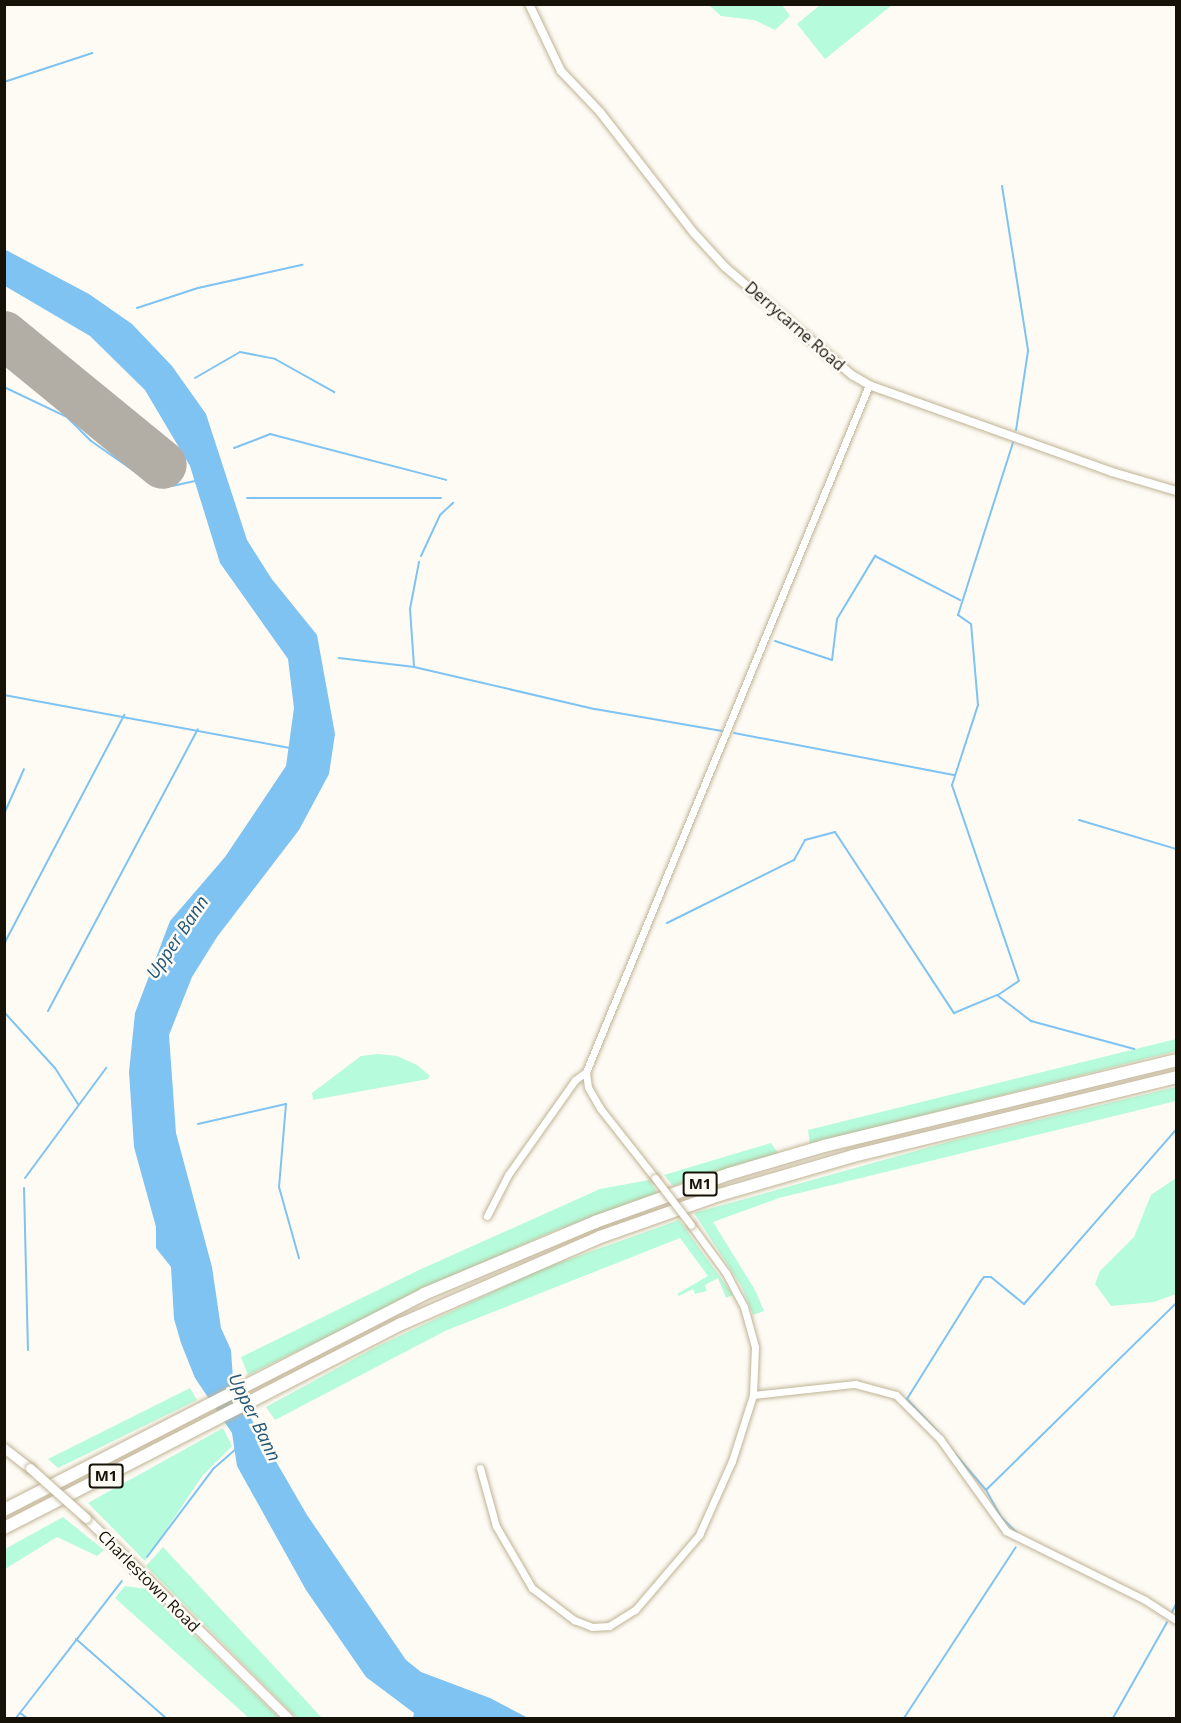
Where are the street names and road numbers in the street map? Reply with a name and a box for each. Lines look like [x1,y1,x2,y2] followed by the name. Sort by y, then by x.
[741,277,849,375] street label: Derrycarne Road
[682,1172,718,1196] road number: M1
[88,1464,124,1488] road number: M1
[94,1526,204,1636] street label: Charlestown Road

